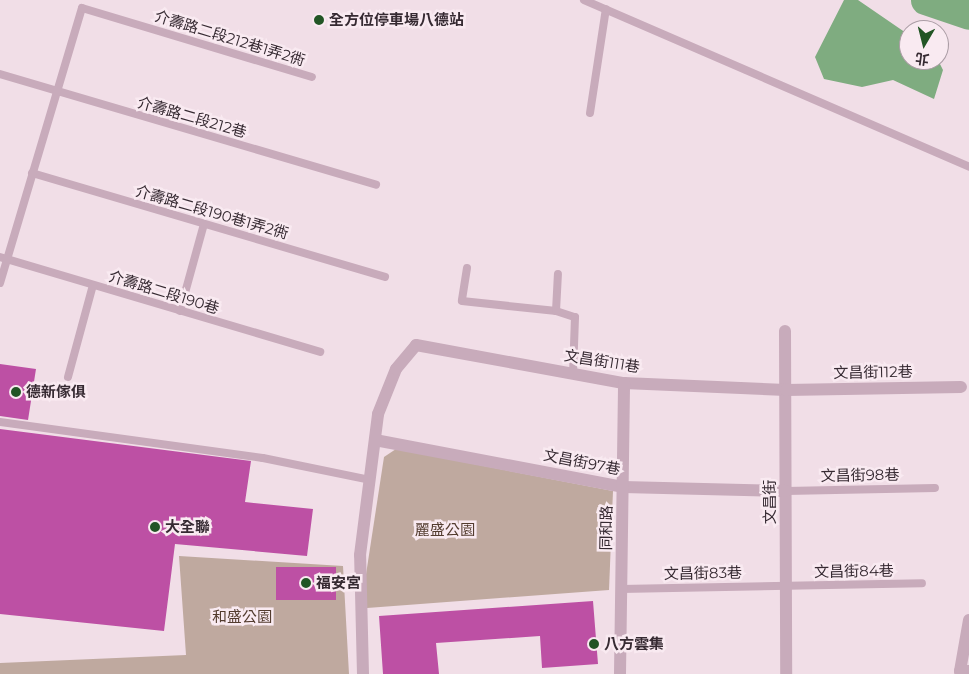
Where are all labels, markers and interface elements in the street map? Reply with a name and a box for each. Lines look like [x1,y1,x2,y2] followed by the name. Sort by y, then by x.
[153,7,307,69] street label: 介壽路二段212巷1弄2衖
[329,11,464,29] place label: 全方位停車場八德站
[313,14,325,26] marker: 全方位停車場八德站
[899,20,949,70] north arrow
[914,49,930,69] text: 北
[135,93,249,141] street label: 介壽路二段212巷
[133,182,291,242] street label: 介壽路二段190巷1弄2衖
[107,267,221,317] street label: 介壽路二段190巷
[563,346,641,376] street label: 文昌街111巷
[833,362,913,382] street label: 文昌街112巷
[26,383,86,401] place label: 德新傢俱
[10,386,22,398] marker: 德新傢俱
[542,446,622,478] street label: 文昌街97巷
[820,465,900,485] street label: 文昌街98巷
[761,480,779,524] street label: 文昌街
[597,505,615,551] street label: 同和路
[165,518,210,536] place label: 大全聯
[149,521,161,533] marker: 大全聯
[415,521,475,539] park label: 麗盛公園
[814,561,894,581] street label: 文昌街84巷
[664,563,742,583] street label: 文昌街83巷
[316,574,361,592] place label: 福安宮
[300,577,312,589] marker: 福安宮
[212,608,272,626] park label: 和盛公園
[604,635,664,653] place label: 八方雲集
[588,638,600,650] marker: 八方雲集

